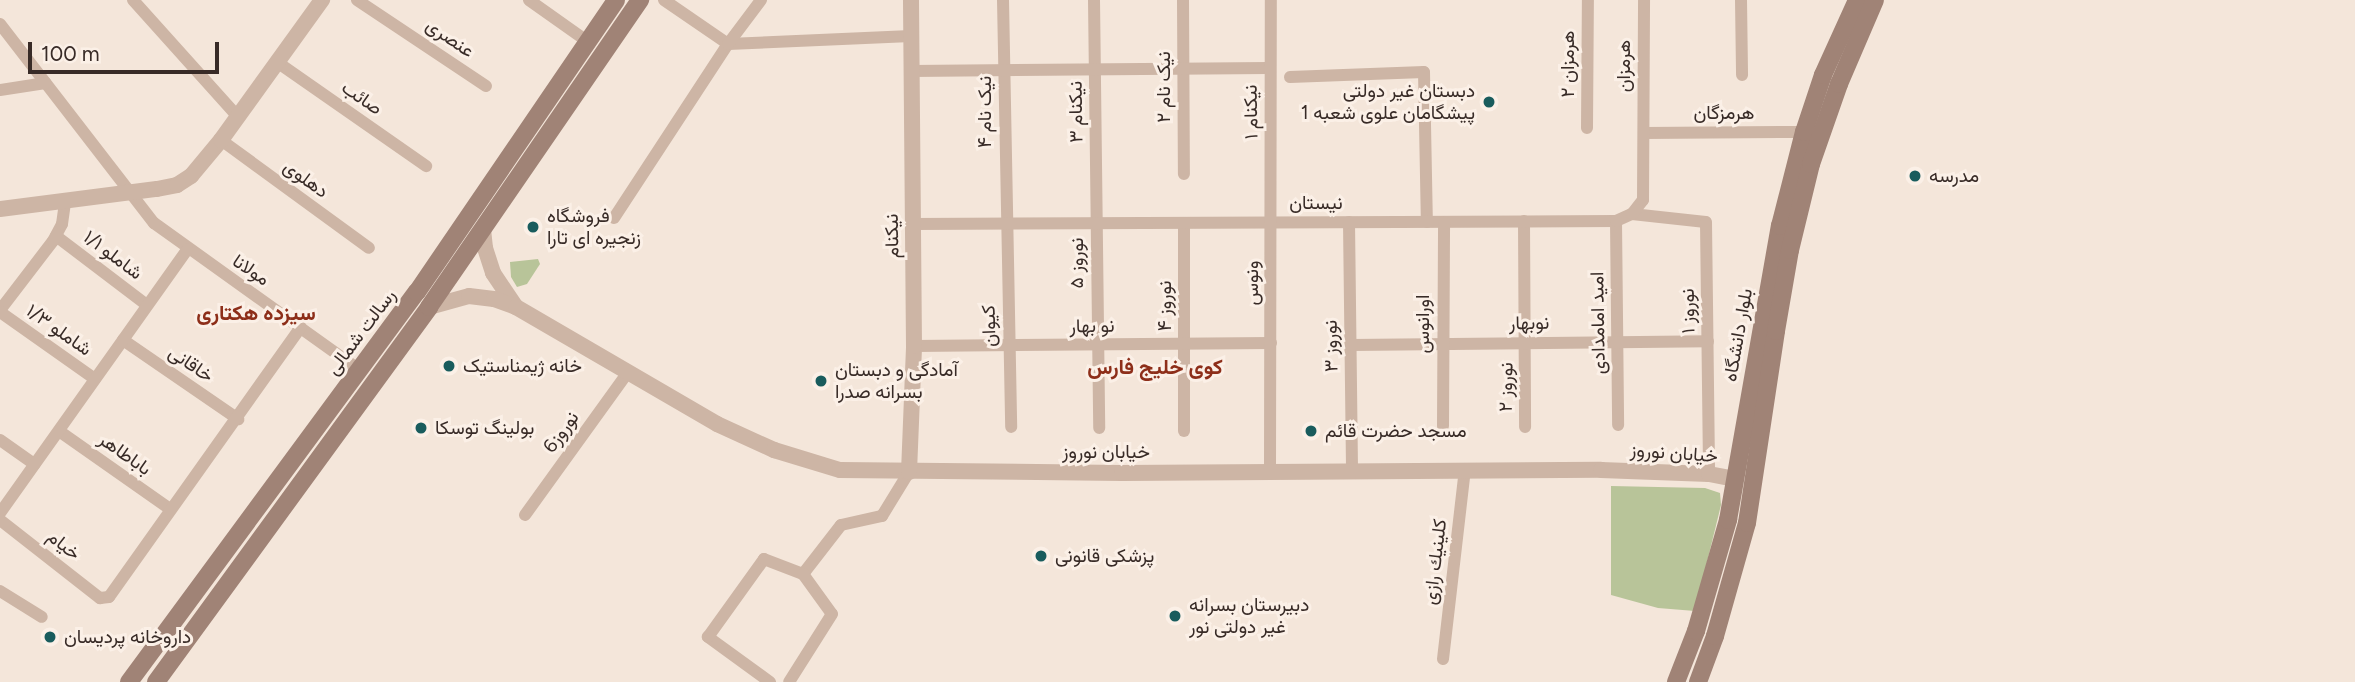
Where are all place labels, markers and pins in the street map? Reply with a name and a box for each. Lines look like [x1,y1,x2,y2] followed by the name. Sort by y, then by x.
[1301,80,1475,124] place label: دبستان غیر دولتی پیشگامان علوی شعبه 1
[1481,94,1497,110] marker: دبستان غیر دولتی پیشگامان علوی شعبه 1
[1929,165,1979,187] place label: مدرسه
[1907,168,1923,184] marker: مدرسه
[547,205,641,249] place label: فروشگاه زنجیره ای تارا
[525,219,541,235] marker: فروشگاه زنجیره ای تارا
[463,355,582,377] place label: خانه ژیمناستیک
[441,358,457,374] marker: خانه ژیمناستیک
[835,359,958,403] place label: آمادگی و دبستان بسرانه صدرا
[813,373,829,389] marker: آمادگی و دبستان بسرانه صدرا
[435,417,534,439] place label: بولینگ توسکا
[413,420,429,436] marker: بولینگ توسکا
[1325,420,1467,442] place label: مسجد حضرت قائم
[1303,423,1319,439] marker: مسجد حضرت قائم
[1055,545,1154,567] place label: پزشکی قانونی
[1033,548,1049,564] marker: پزشکی قانونی
[1189,594,1309,638] place label: دبیرستان بسرانه غیر دولتی نور
[1167,608,1183,624] marker: دبیرستان بسرانه غیر دولتی نور
[64,626,191,648] place label: داروخانه پردیسان
[42,629,58,645] marker: داروخانه پردیسان

